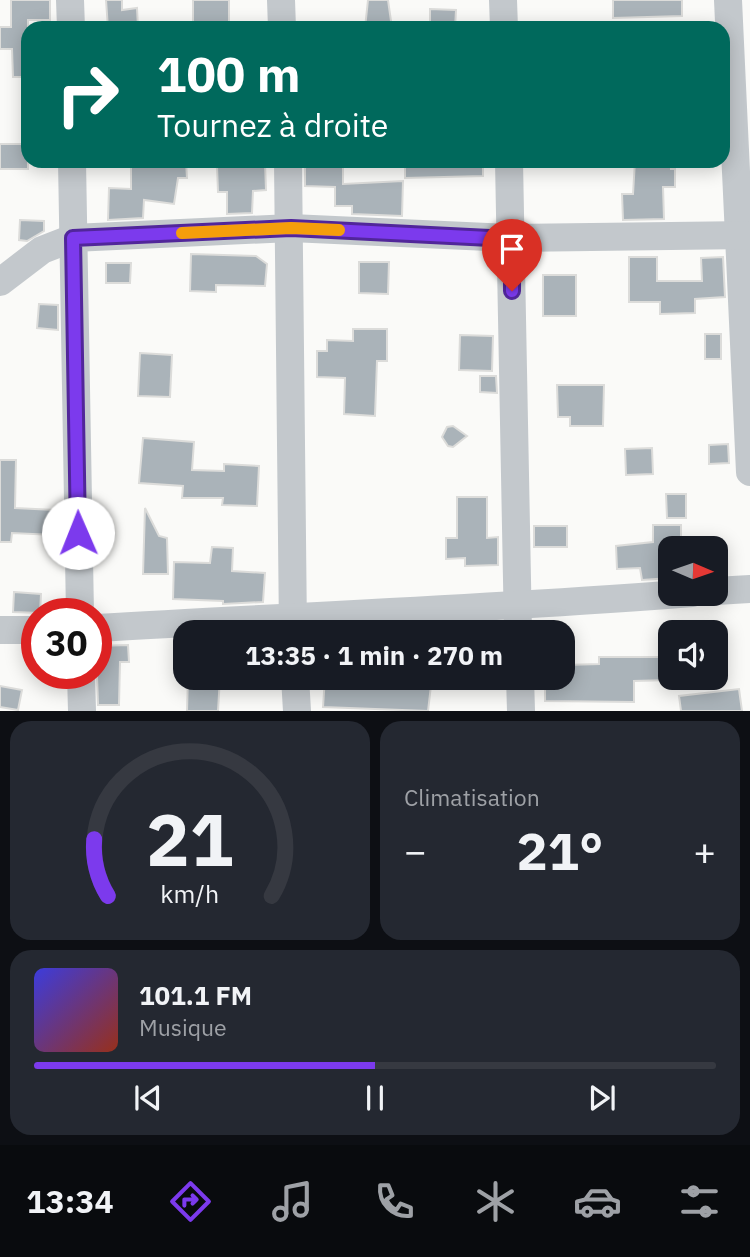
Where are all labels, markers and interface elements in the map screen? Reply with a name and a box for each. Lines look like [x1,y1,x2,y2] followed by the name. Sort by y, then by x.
[157,42,301,105] text: 100 m
[42,49,133,140] icon: right
[157,104,388,146] text: Tournez à droite
[482,219,542,291] pin
[493,230,531,268] icon: arrive
[41,496,115,570] position arrow
[658,536,728,606] north arrow
[658,536,728,690] map controls
[21,598,112,689] speed limit sign: 30
[658,620,728,690] button: sound
[245,638,503,672] text: 13:35 · 1 min · 270 m
[404,782,540,812] text: Climatisation
[146,792,234,887] text: 21
[517,817,603,884] text: 21°
[404,826,427,875] text: −
[693,826,716,875] text: +
[161,877,219,910] text: km/h
[139,978,252,1012] text: 101.1 FM
[139,1012,227,1042] text: Musique
[129,1079,167,1117] icon: previous
[356,1079,394,1117] icon: pause
[583,1079,621,1117] icon: next
[166,1177,215,1226] icon: directions
[268,1177,317,1226] icon: music
[370,1177,419,1226] icon: phone
[471,1177,520,1226] icon: climate
[573,1177,622,1226] icon: car
[675,1177,724,1226] icon: filters
[26,1180,114,1222] text: 13:34

